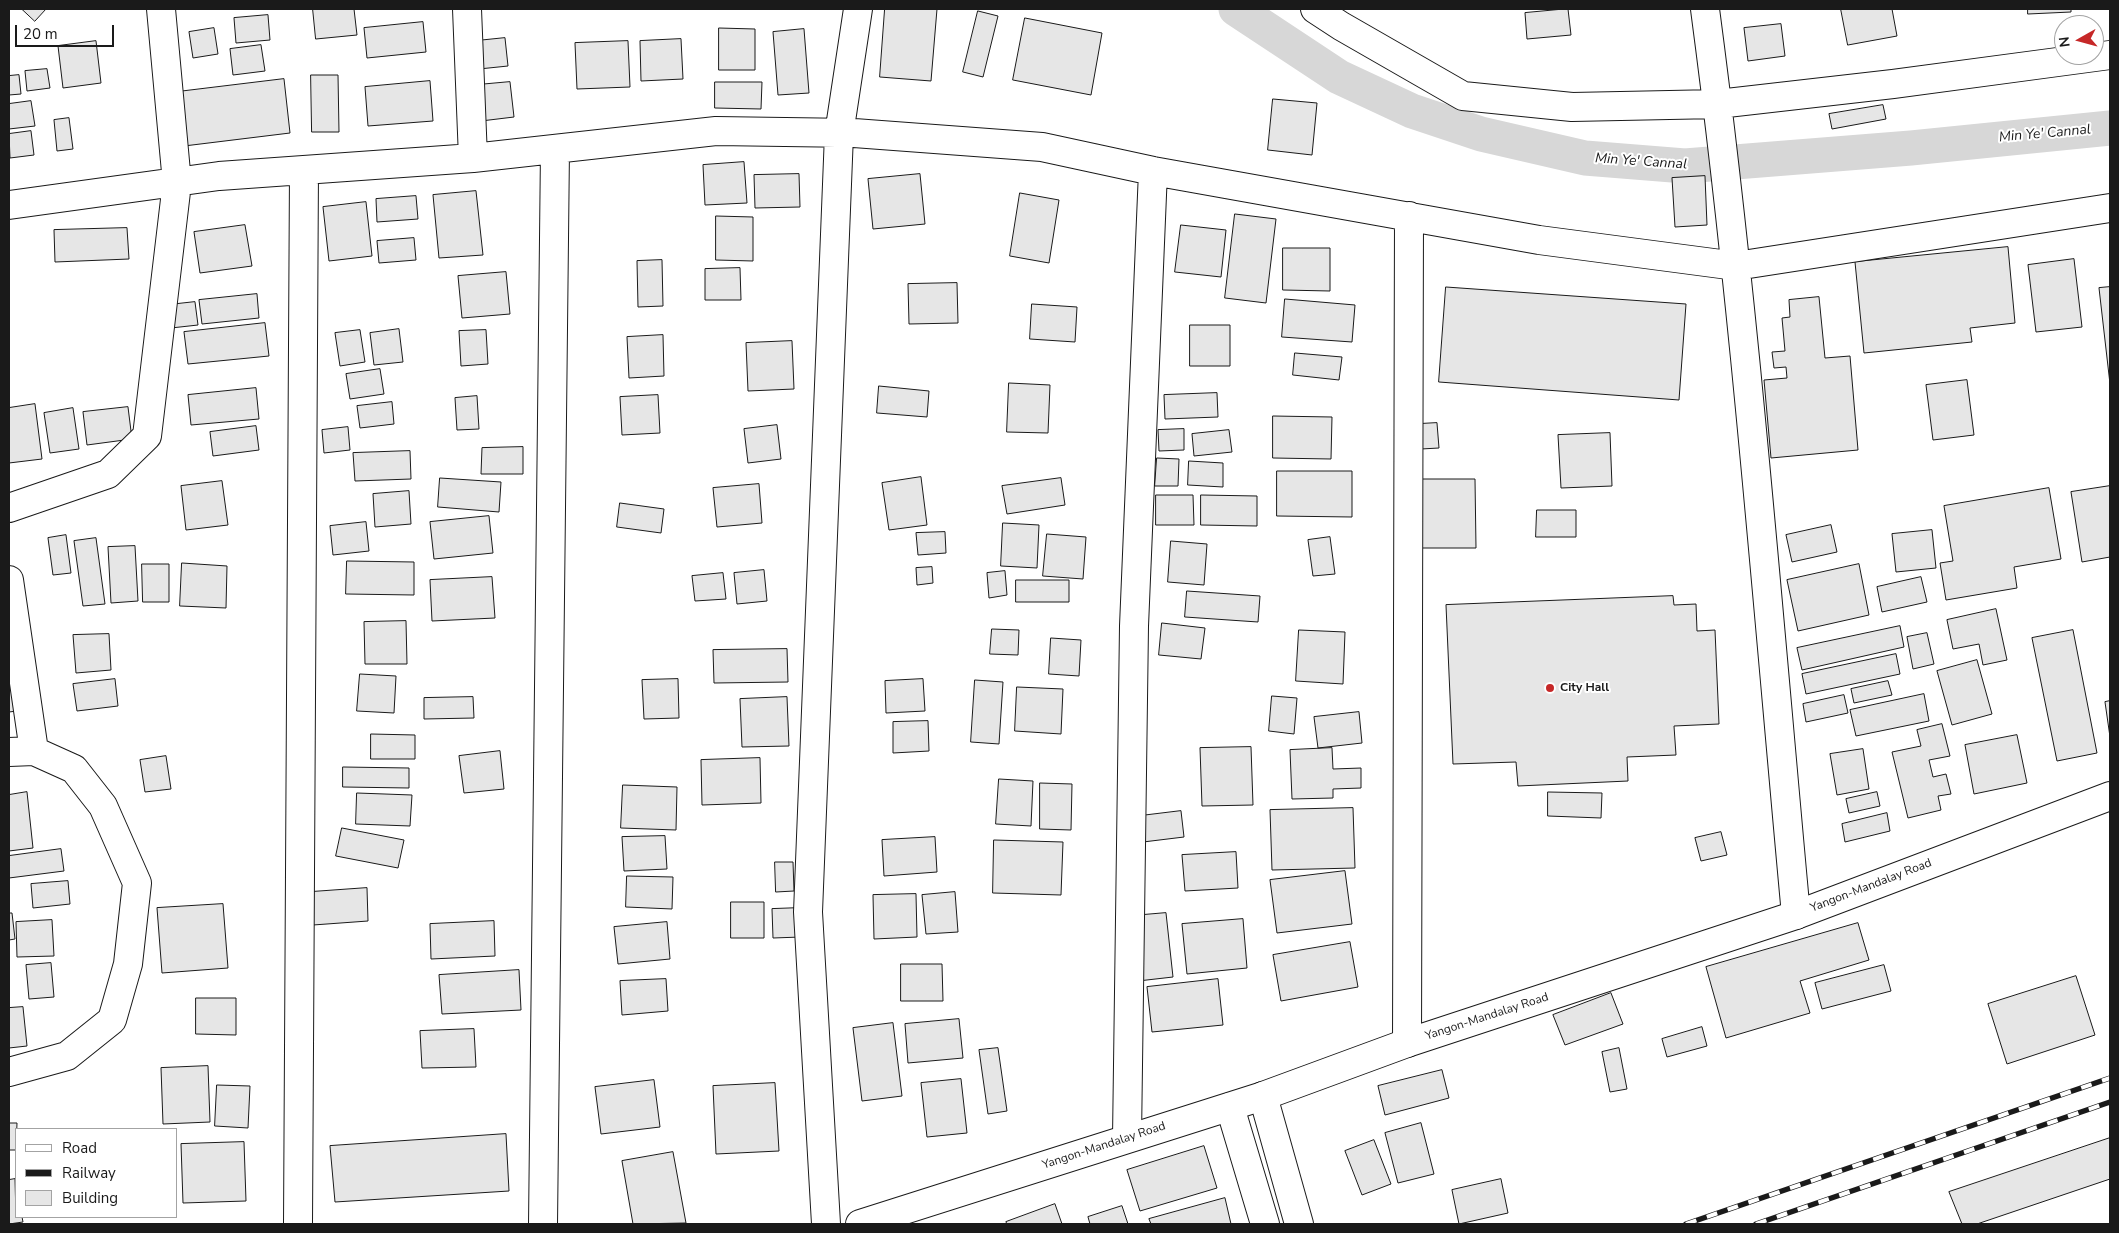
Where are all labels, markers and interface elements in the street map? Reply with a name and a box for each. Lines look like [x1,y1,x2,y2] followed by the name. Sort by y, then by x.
[18,15,116,47] scale bar
[2054,15,2104,65] north arrow
[23,24,58,44] text: 20 m
[2055,35,2075,48] text: N
[1998,122,2092,146] water label: Min Ye' Cannal
[1594,150,1688,174] water label: Min Ye' Cannal
[1560,681,1609,695] place label: City Hall
[1544,682,1556,694] marker: City Hall
[1808,856,1934,916] street label: Yangon-Mandalay Road
[1424,990,1550,1044] street label: Yangon-Mandalay Road
[1041,1119,1167,1173] street label: Yangon-Mandalay Road
[15,1128,178,1218] legend
[62,1138,97,1158] text: Road
[62,1163,116,1183] text: Railway
[62,1188,118,1208] text: Building

